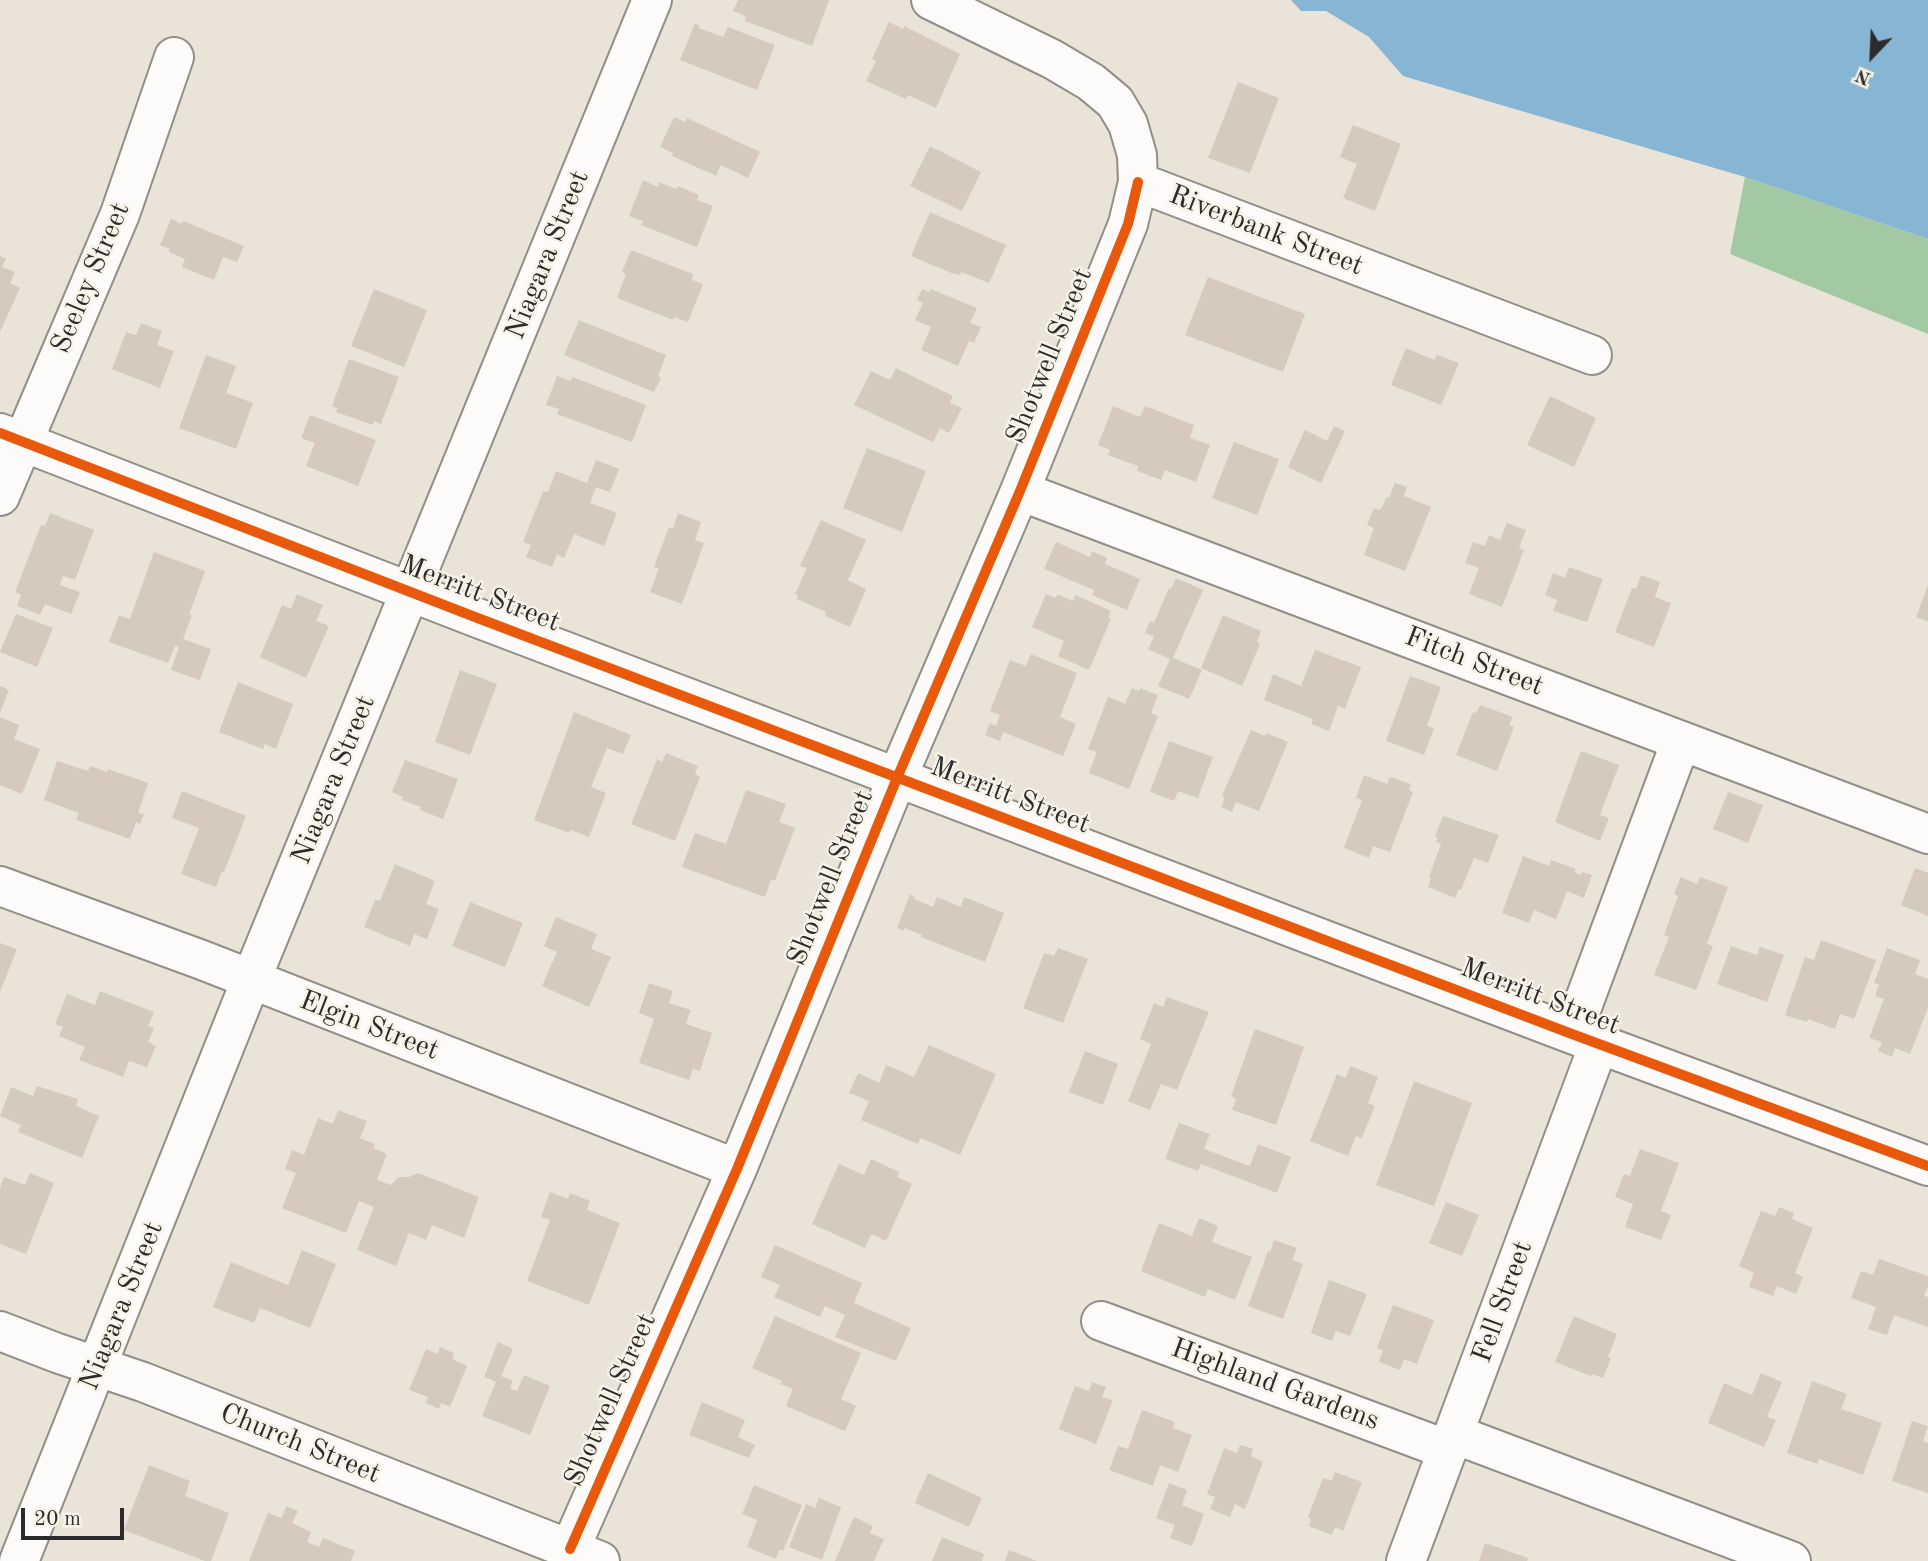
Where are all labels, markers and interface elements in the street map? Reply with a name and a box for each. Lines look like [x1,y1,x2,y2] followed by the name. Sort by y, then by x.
[1837,21,1907,91] north arrow
[1853,64,1874,87] text: N
[499,166,597,344] street label: Niagara Street
[1164,179,1368,283] street label: Riverbank Street
[44,198,138,358] street label: Seeley Street
[999,263,1101,449] street label: Shotwell Street
[395,548,565,640] street label: Merritt Street
[1400,620,1548,704] street label: Fitch Street
[285,691,383,869] street label: Niagara Street
[925,750,1095,842] street label: Merritt Street
[780,785,882,971] street label: Shotwell Street
[1455,951,1625,1043] street label: Merritt Street
[294,984,444,1068] street label: Elgin Street
[73,1217,171,1395] street label: Niagara Street
[1466,1237,1540,1367] street label: Fell Street
[558,1308,664,1492] street label: Shotwell Street
[1166,1332,1384,1438] street label: Highland Gardens
[215,1397,385,1491] street label: Church Street
[24,1494,128,1538] scale bar
[34,1509,81,1530] text: 20 m

